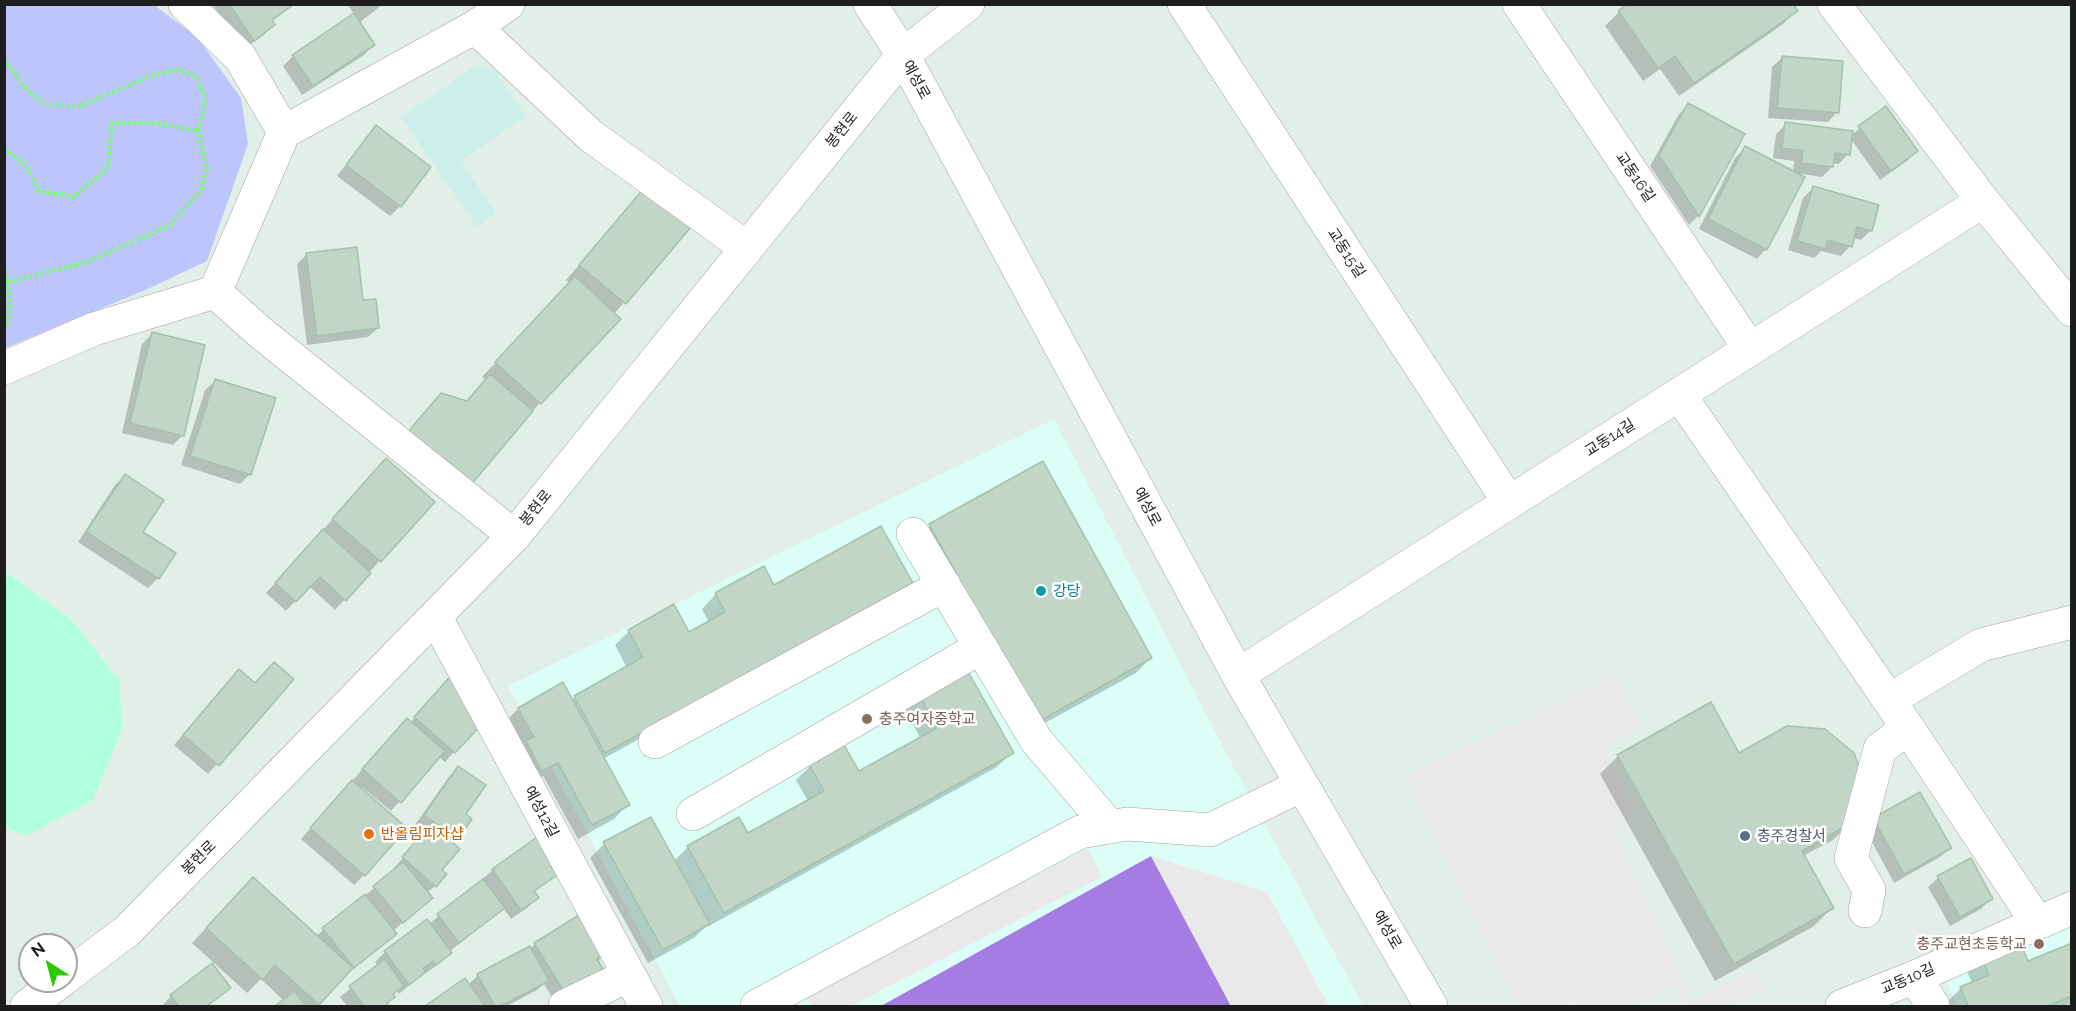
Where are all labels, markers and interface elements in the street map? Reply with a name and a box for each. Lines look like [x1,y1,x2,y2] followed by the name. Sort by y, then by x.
[898,57,934,103] street label: 예성로
[822,108,862,152] street label: 봉현로
[1612,148,1658,206] street label: 교동16길
[1323,225,1369,281] street label: 교동15길
[1581,416,1639,460] street label: 교동14길
[1129,484,1165,530] street label: 예성로
[516,486,556,530] street label: 봉현로
[1053,582,1081,600] place label: 강당
[1034,584,1048,598] marker: 강당
[879,710,976,728] place label: 충주여자중학교
[860,712,874,726] marker: 충주여자중학교
[520,783,562,841] street label: 예성12길
[381,825,464,843] place label: 반올림피자샵
[362,827,376,841] marker: 반올림피자샵
[1757,827,1826,845] place label: 충주경찰서
[1738,829,1752,843] marker: 충주경찰서
[178,837,220,879] street label: 봉현로
[1369,908,1405,952] street label: 예성로
[18,933,78,993] north arrow
[1917,935,2027,953] place label: 충주교현초등학교
[2032,937,2046,951] marker: 충주교현초등학교
[28,938,49,961] text: N
[1878,960,1938,998] street label: 교동10길

